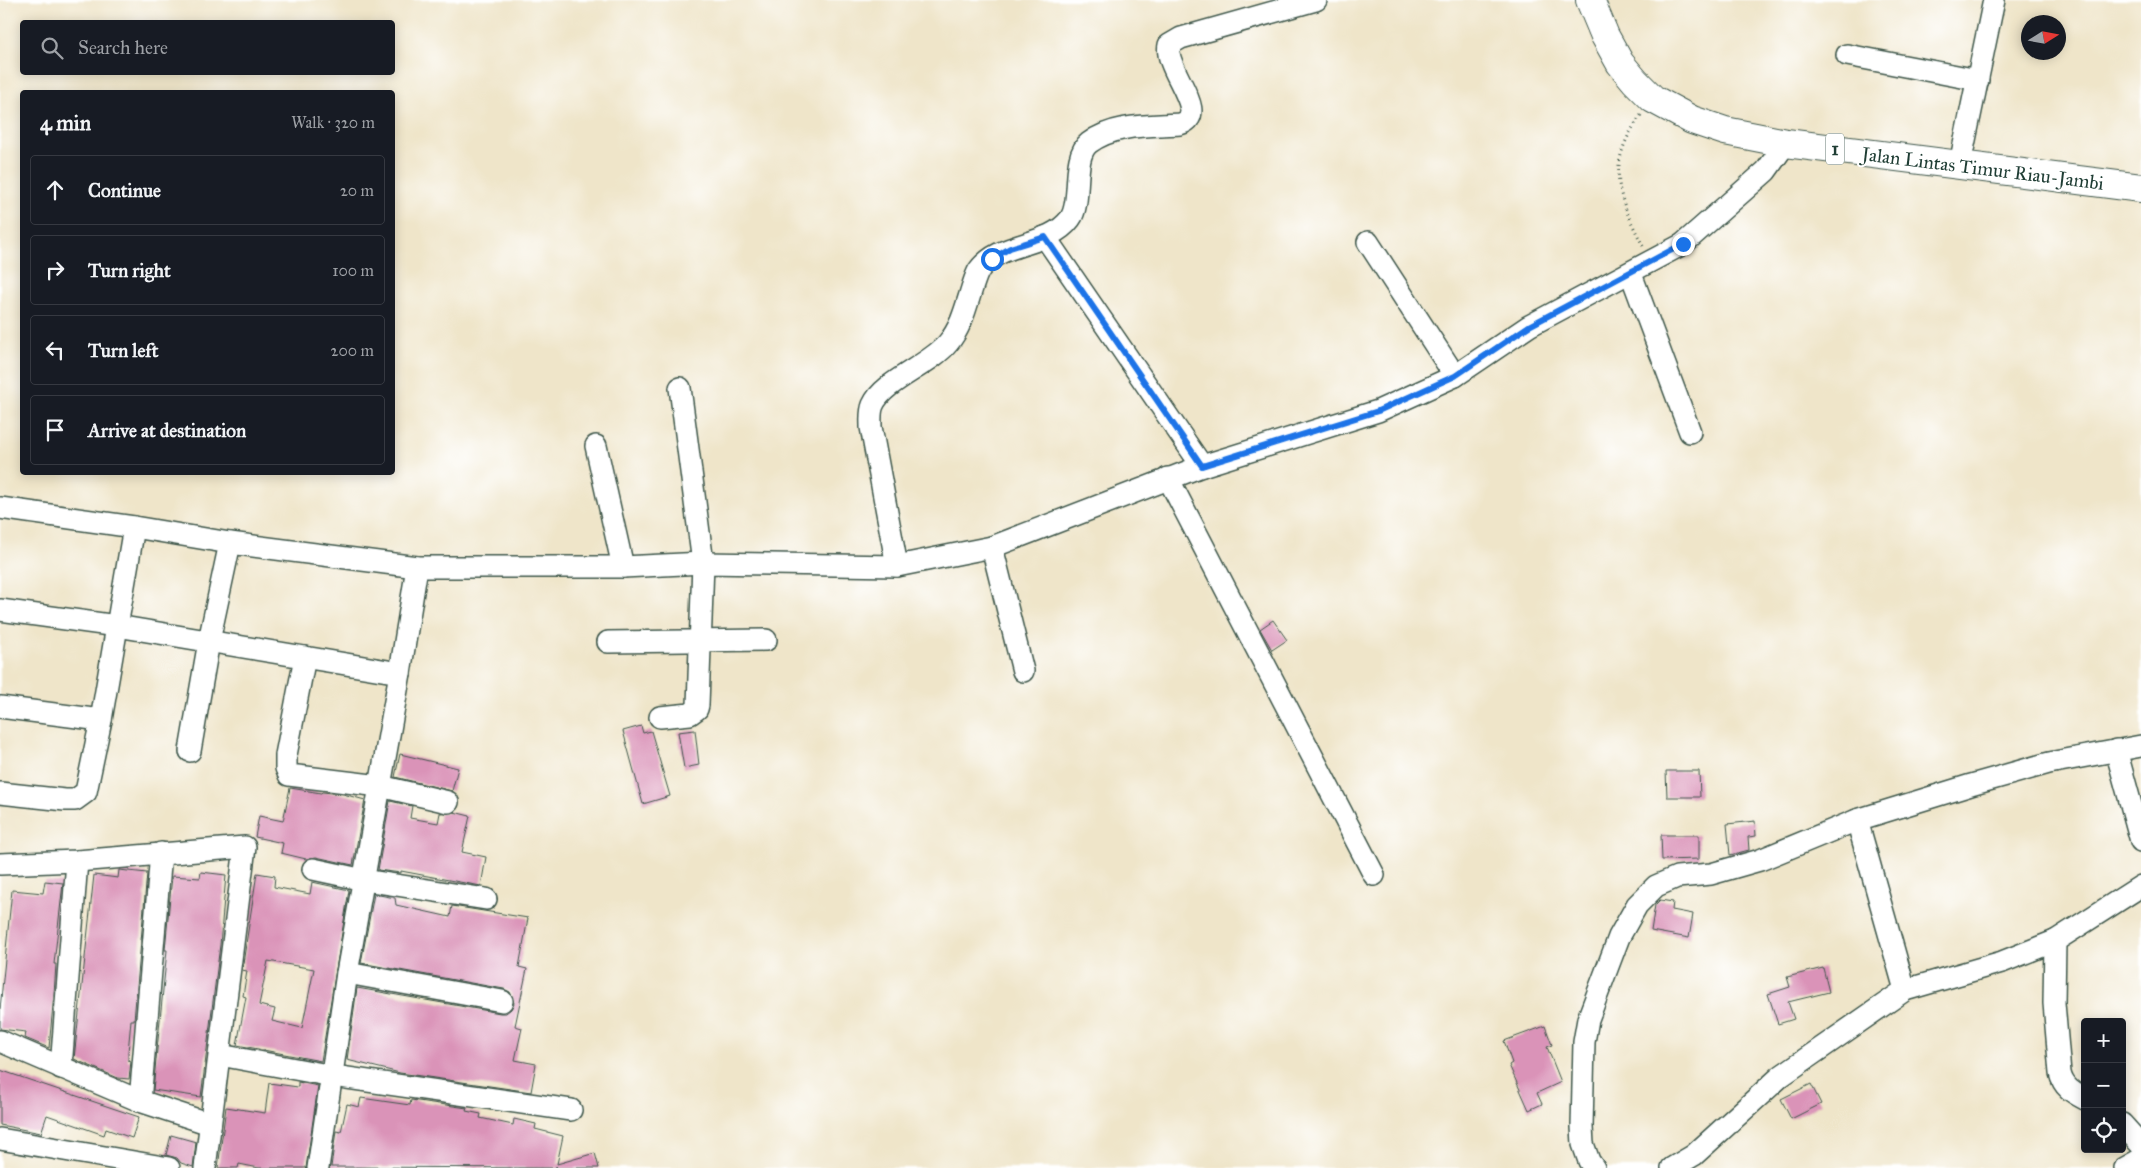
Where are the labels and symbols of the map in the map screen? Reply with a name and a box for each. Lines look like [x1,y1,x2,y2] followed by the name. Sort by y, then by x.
[2021,15,2066,60] north arrow
[1826,134,1844,164] road number: 1
[1859,142,2105,196] street label: Jalan Lintas Timur Riau-Jambi
[1672,233,1695,256] route end
[981,248,1004,271] route start

